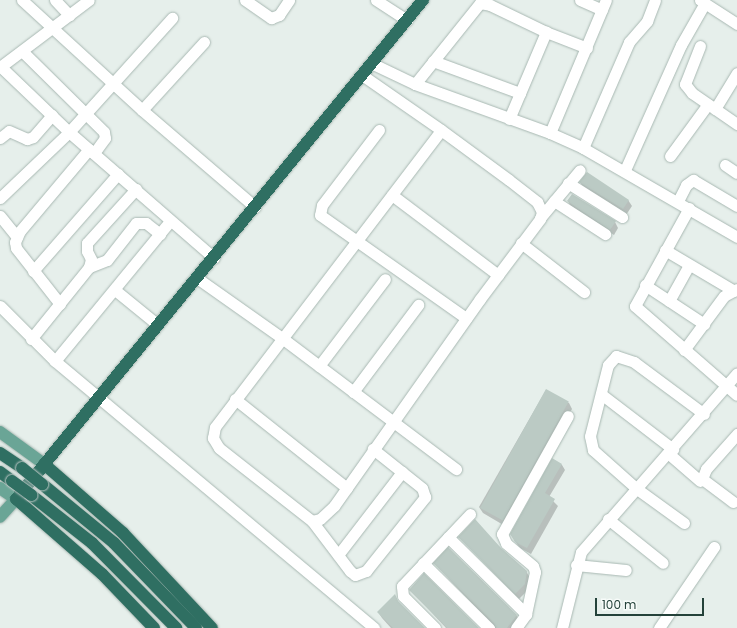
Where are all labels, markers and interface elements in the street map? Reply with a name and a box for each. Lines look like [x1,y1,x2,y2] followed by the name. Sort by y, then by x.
[597,590,706,616] scale bar
[602,596,636,613] text: 100 m

